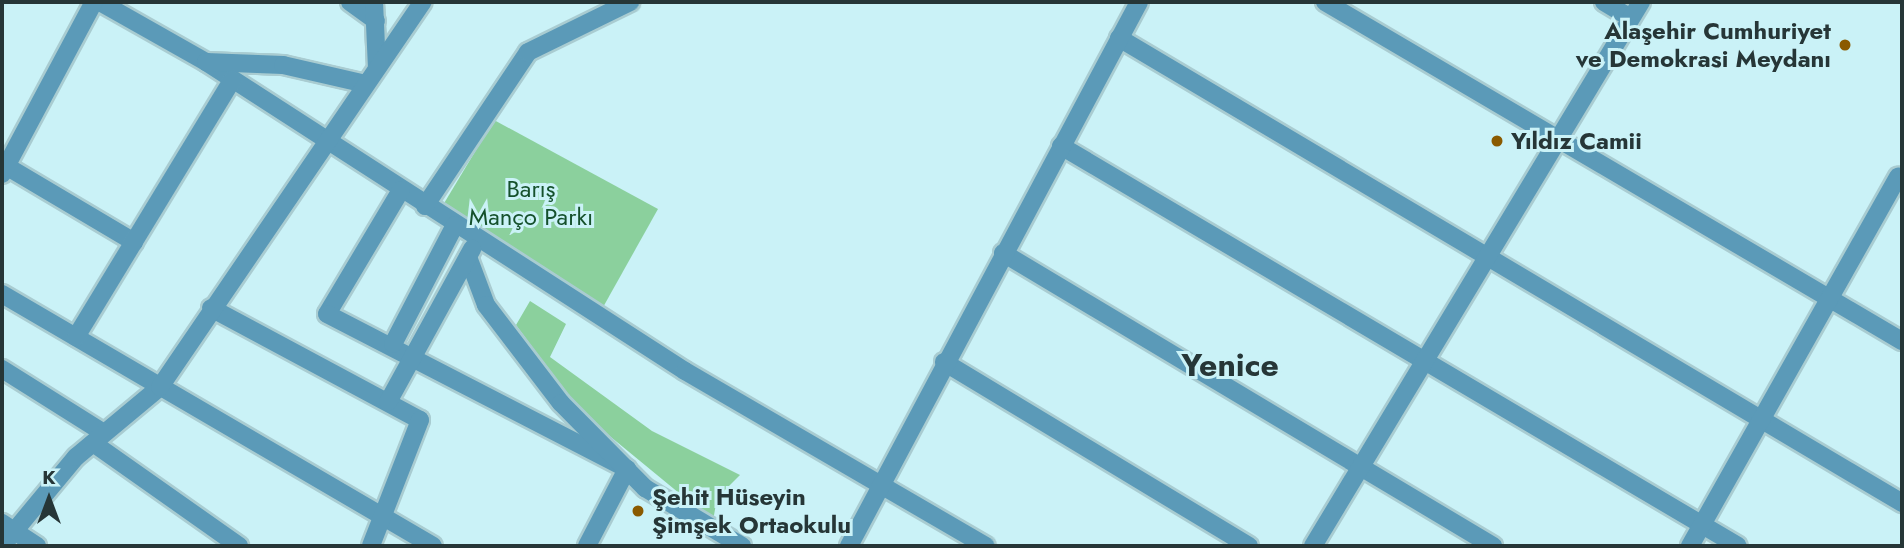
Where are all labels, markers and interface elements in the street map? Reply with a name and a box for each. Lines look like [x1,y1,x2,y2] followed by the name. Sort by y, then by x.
[1576,17,1831,73] place label: Alaşehir Cumhuriyet ve Demokrasi Meydanı
[1837,37,1853,53] marker: Alaşehir Cumhuriyet ve Demokrasi Meydanı
[1511,127,1642,155] place label: Yıldız Camii
[1489,133,1505,149] marker: Yıldız Camii
[469,175,593,231] park label: Barış Manço Parkı
[1181,346,1279,384] district label: Yenice
[14,464,84,534] north arrow
[42,464,56,491] text: K
[652,483,851,539] place label: Şehit Hüseyin Şimşek Ortaokulu
[630,503,646,519] marker: Şehit Hüseyin Şimşek Ortaokulu

